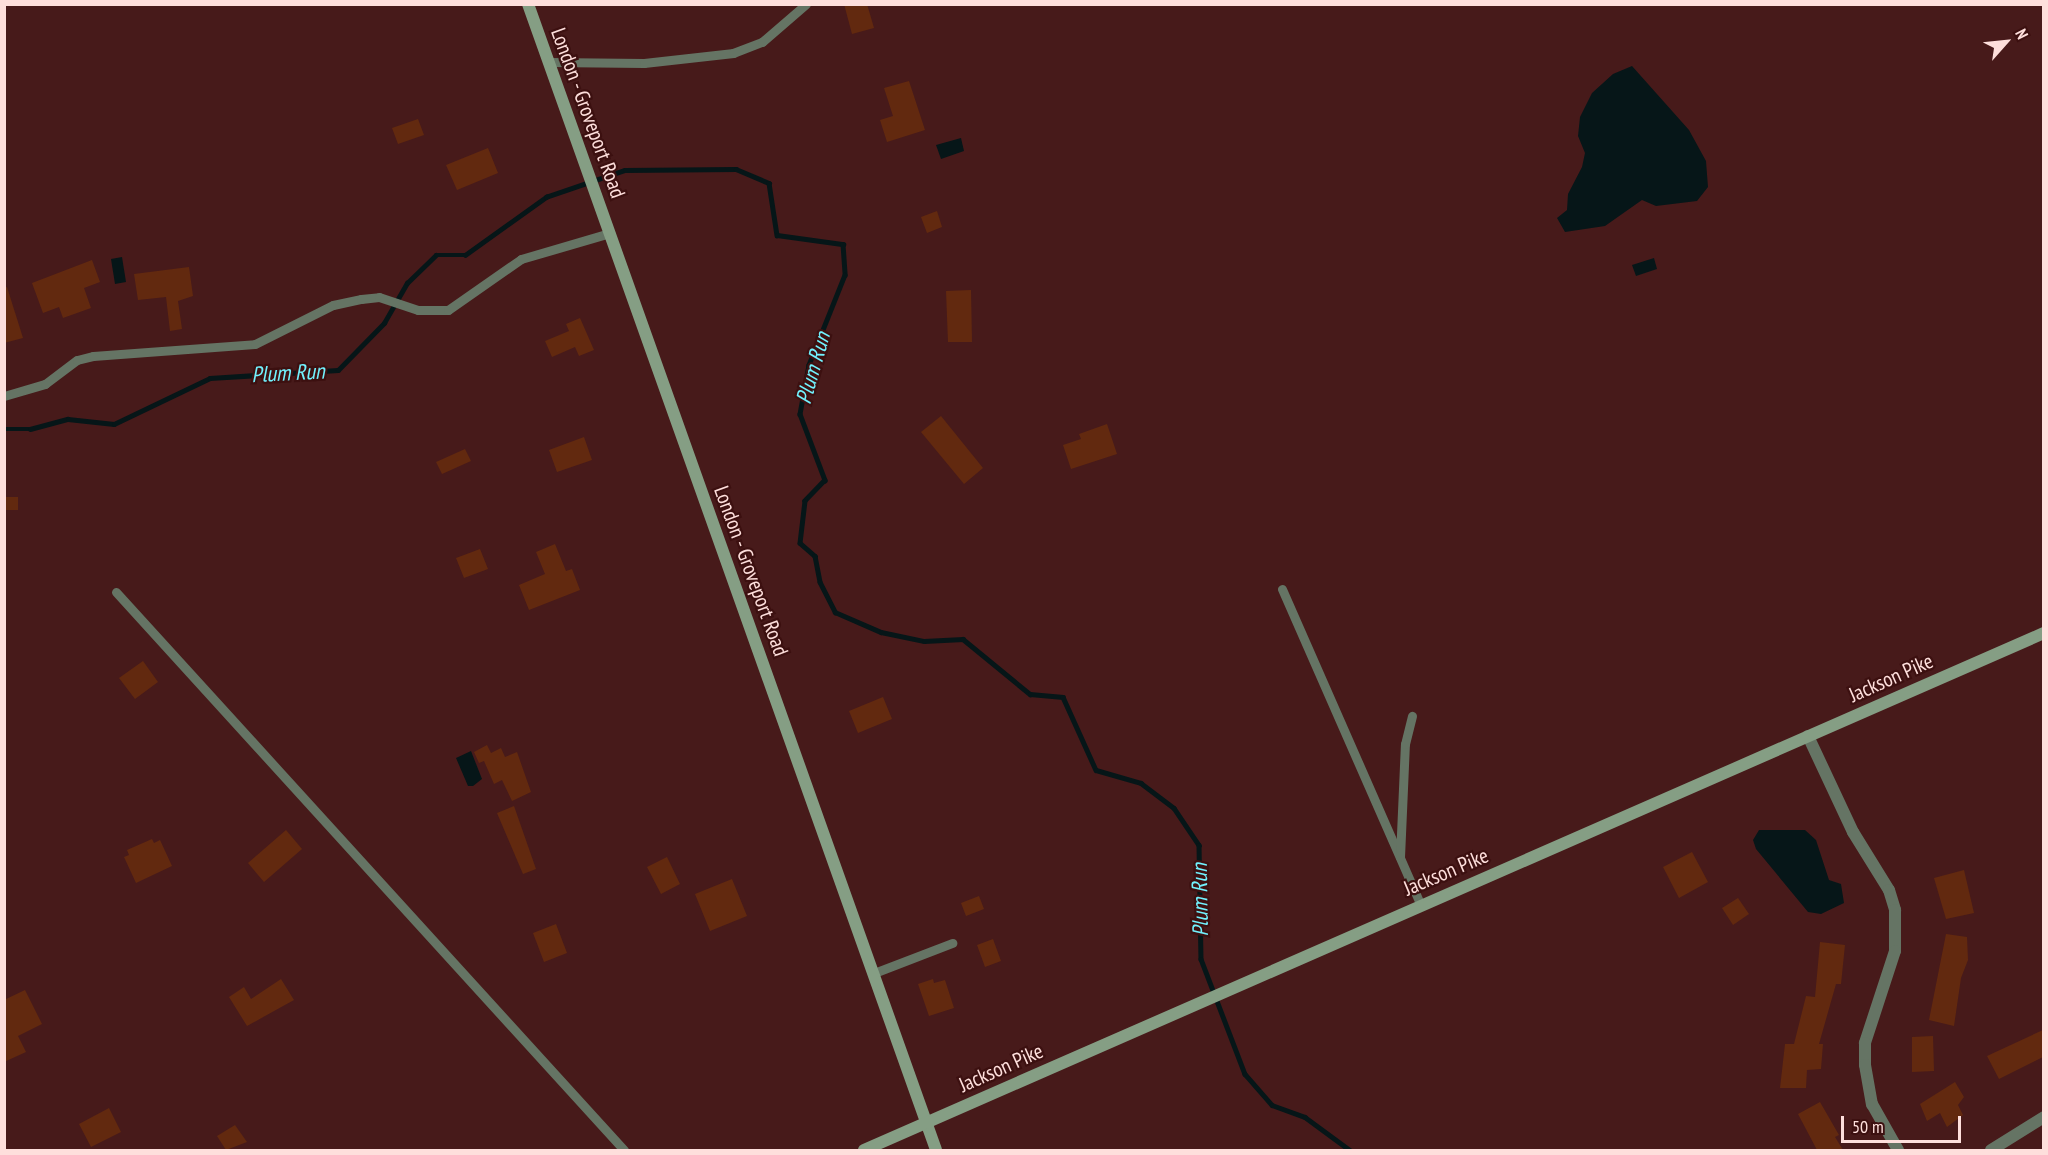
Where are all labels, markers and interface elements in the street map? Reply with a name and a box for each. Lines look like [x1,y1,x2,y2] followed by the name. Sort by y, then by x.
[1976,12,2036,72] north arrow
[545,24,631,202] street label: London - Groveport Road
[2011,25,2033,42] text: N
[790,329,836,407] water label: Plum Run
[251,358,325,388] water label: Plum Run
[708,482,794,660] street label: London - Groveport Road
[1845,648,1937,708] street label: Jackson Pike
[1400,843,1492,901] street label: Jackson Pike
[1186,863,1214,937] water label: Plum Run
[955,1038,1047,1098] street label: Jackson Pike
[1844,1104,1964,1142] scale bar
[1852,1115,1884,1138] text: 50 m

